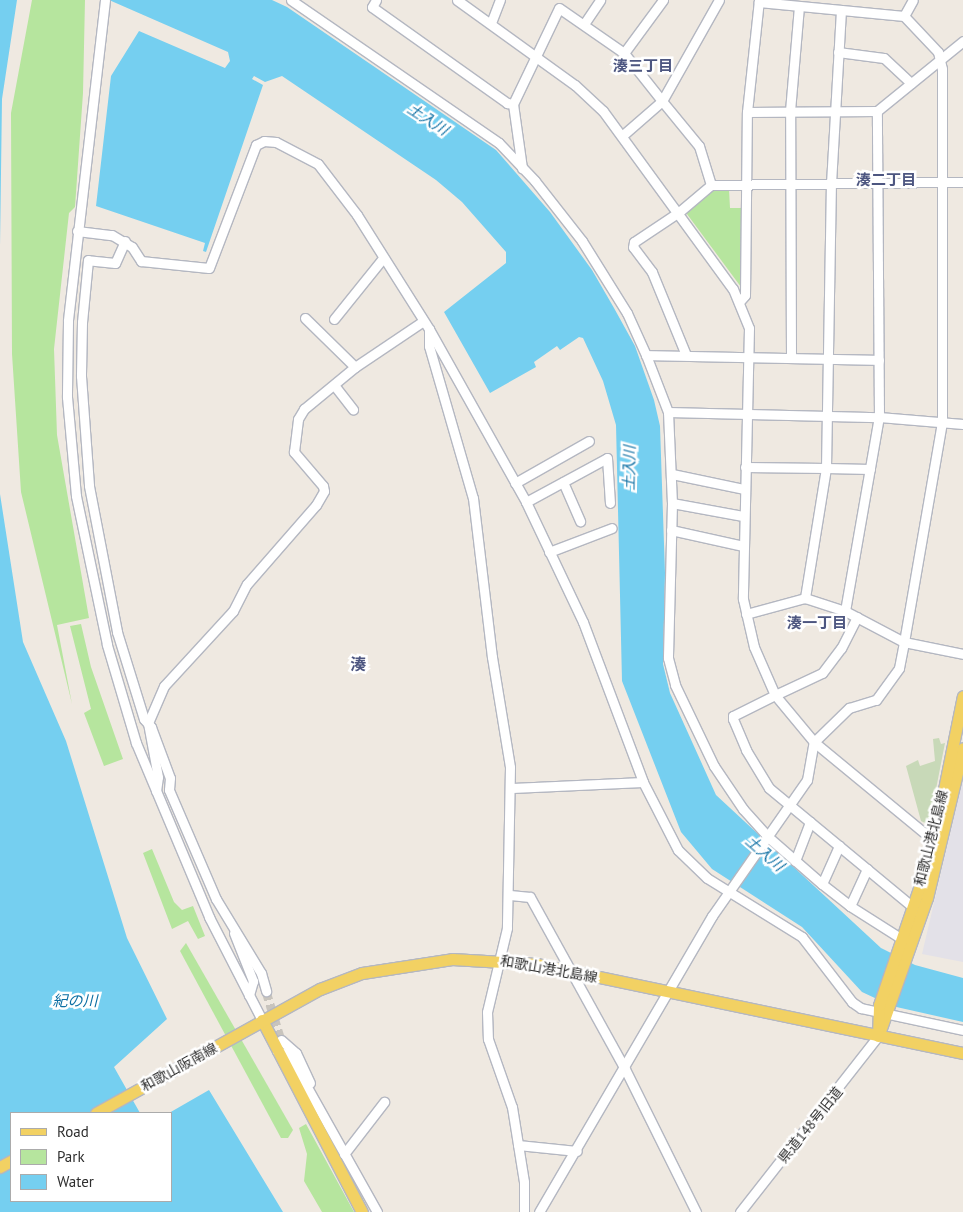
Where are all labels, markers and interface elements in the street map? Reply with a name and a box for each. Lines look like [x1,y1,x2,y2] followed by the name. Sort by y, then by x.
[613,57,673,75] district label: 湊三丁目
[404,99,452,139] water label: 土入川
[856,171,916,189] district label: 湊二丁目
[620,445,638,491] water label: 土入川
[787,614,847,632] district label: 湊一丁目
[350,654,366,674] district label: 湊
[911,788,951,888] street label: 和歌山港北島線
[742,831,788,875] water label: 土入川
[499,952,599,986] street label: 和歌山港北島線
[53,992,97,1010] water label: 紀の川
[138,1039,220,1095] street label: 和歌山阪南線
[774,1084,846,1166] street label: 県道148号旧道
[10,1112,172,1202] legend
[57,1122,89,1141] text: Road
[57,1147,85,1166] text: Park
[57,1172,94,1191] text: Water

